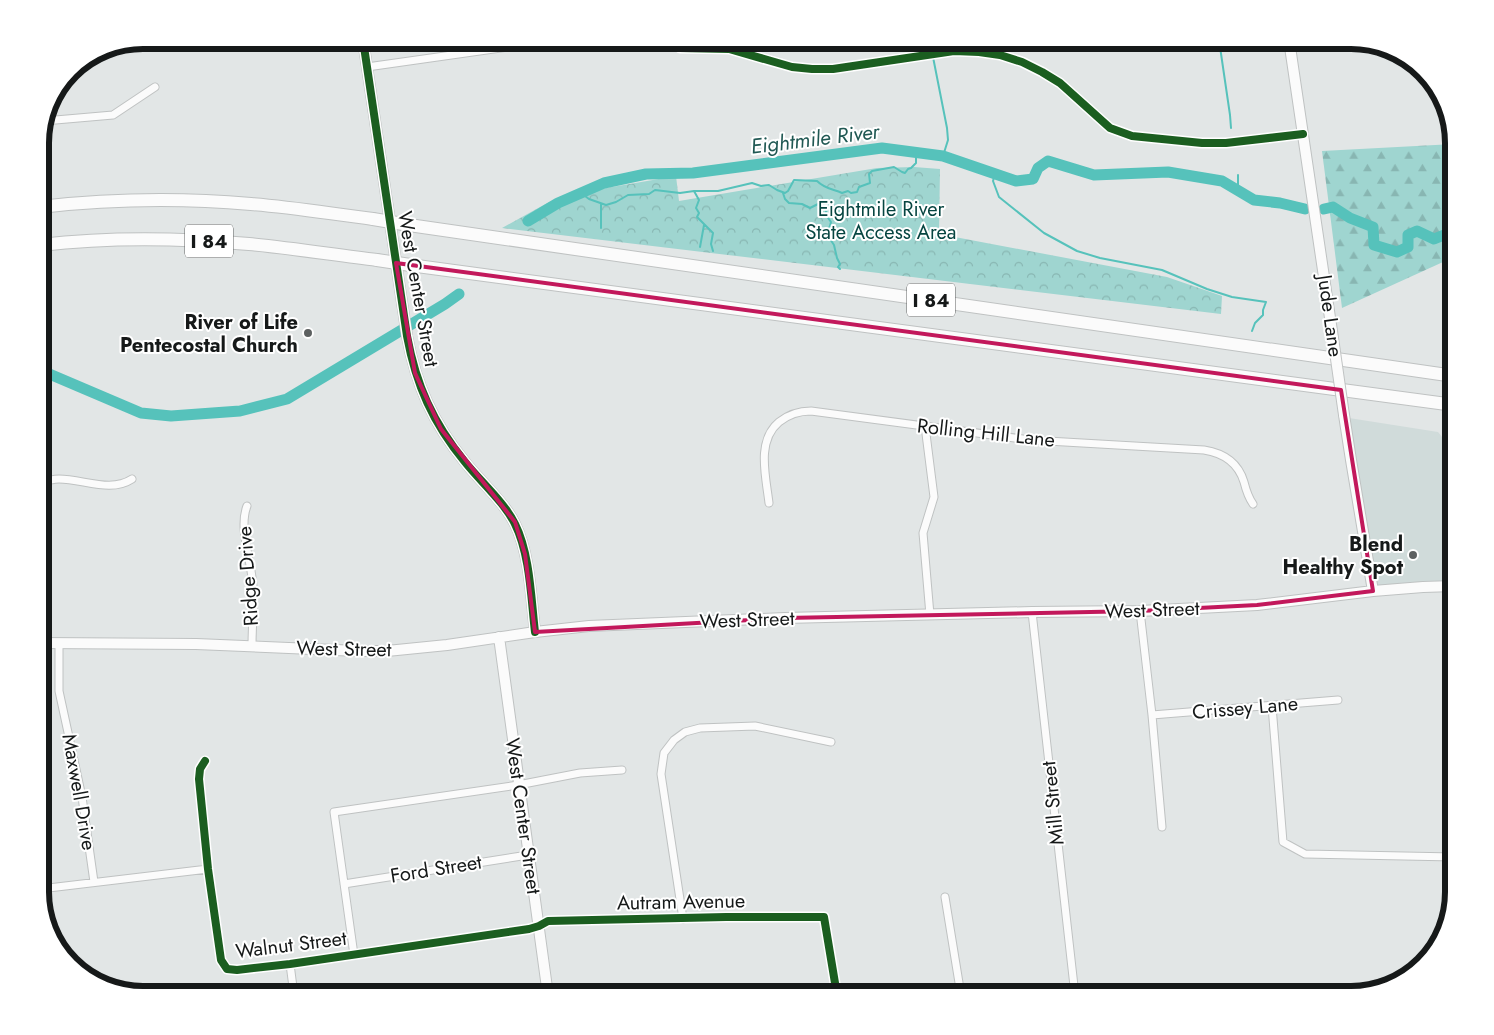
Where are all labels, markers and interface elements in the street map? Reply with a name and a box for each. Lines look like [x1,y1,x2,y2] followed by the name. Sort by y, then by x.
[749,116,882,162] water label: Eightmile River
[806,195,956,247] park label: Eightmile River State Access Area
[390,209,446,369] street label: West Center Street
[185,225,233,258] road number: I 84
[1309,270,1350,359] street label: Jude Lane
[907,284,955,316] road number: I 84
[120,308,298,360] place label: River of Life Pentecostal Church
[302,327,314,339] marker: River of Life Pentecostal Church
[916,411,1056,455] street label: Rolling Hill Lane
[230,525,266,627] street label: Ridge Drive
[1283,530,1404,582] place label: Blend Healthy Spot
[1407,549,1419,561] marker: Blend Healthy Spot
[1104,594,1200,626] street label: West Street
[699,604,795,636] street label: West Street
[296,634,392,664] street label: West Street
[1191,689,1299,727] street label: Crissey Lane
[54,731,104,853] street label: Maxwell Drive
[498,736,548,896] street label: West Center Street
[1034,759,1072,846] street label: Mill Street
[388,847,484,891] street label: Ford Street
[617,886,745,918] street label: Autram Avenue
[234,924,348,966] street label: Walnut Street

